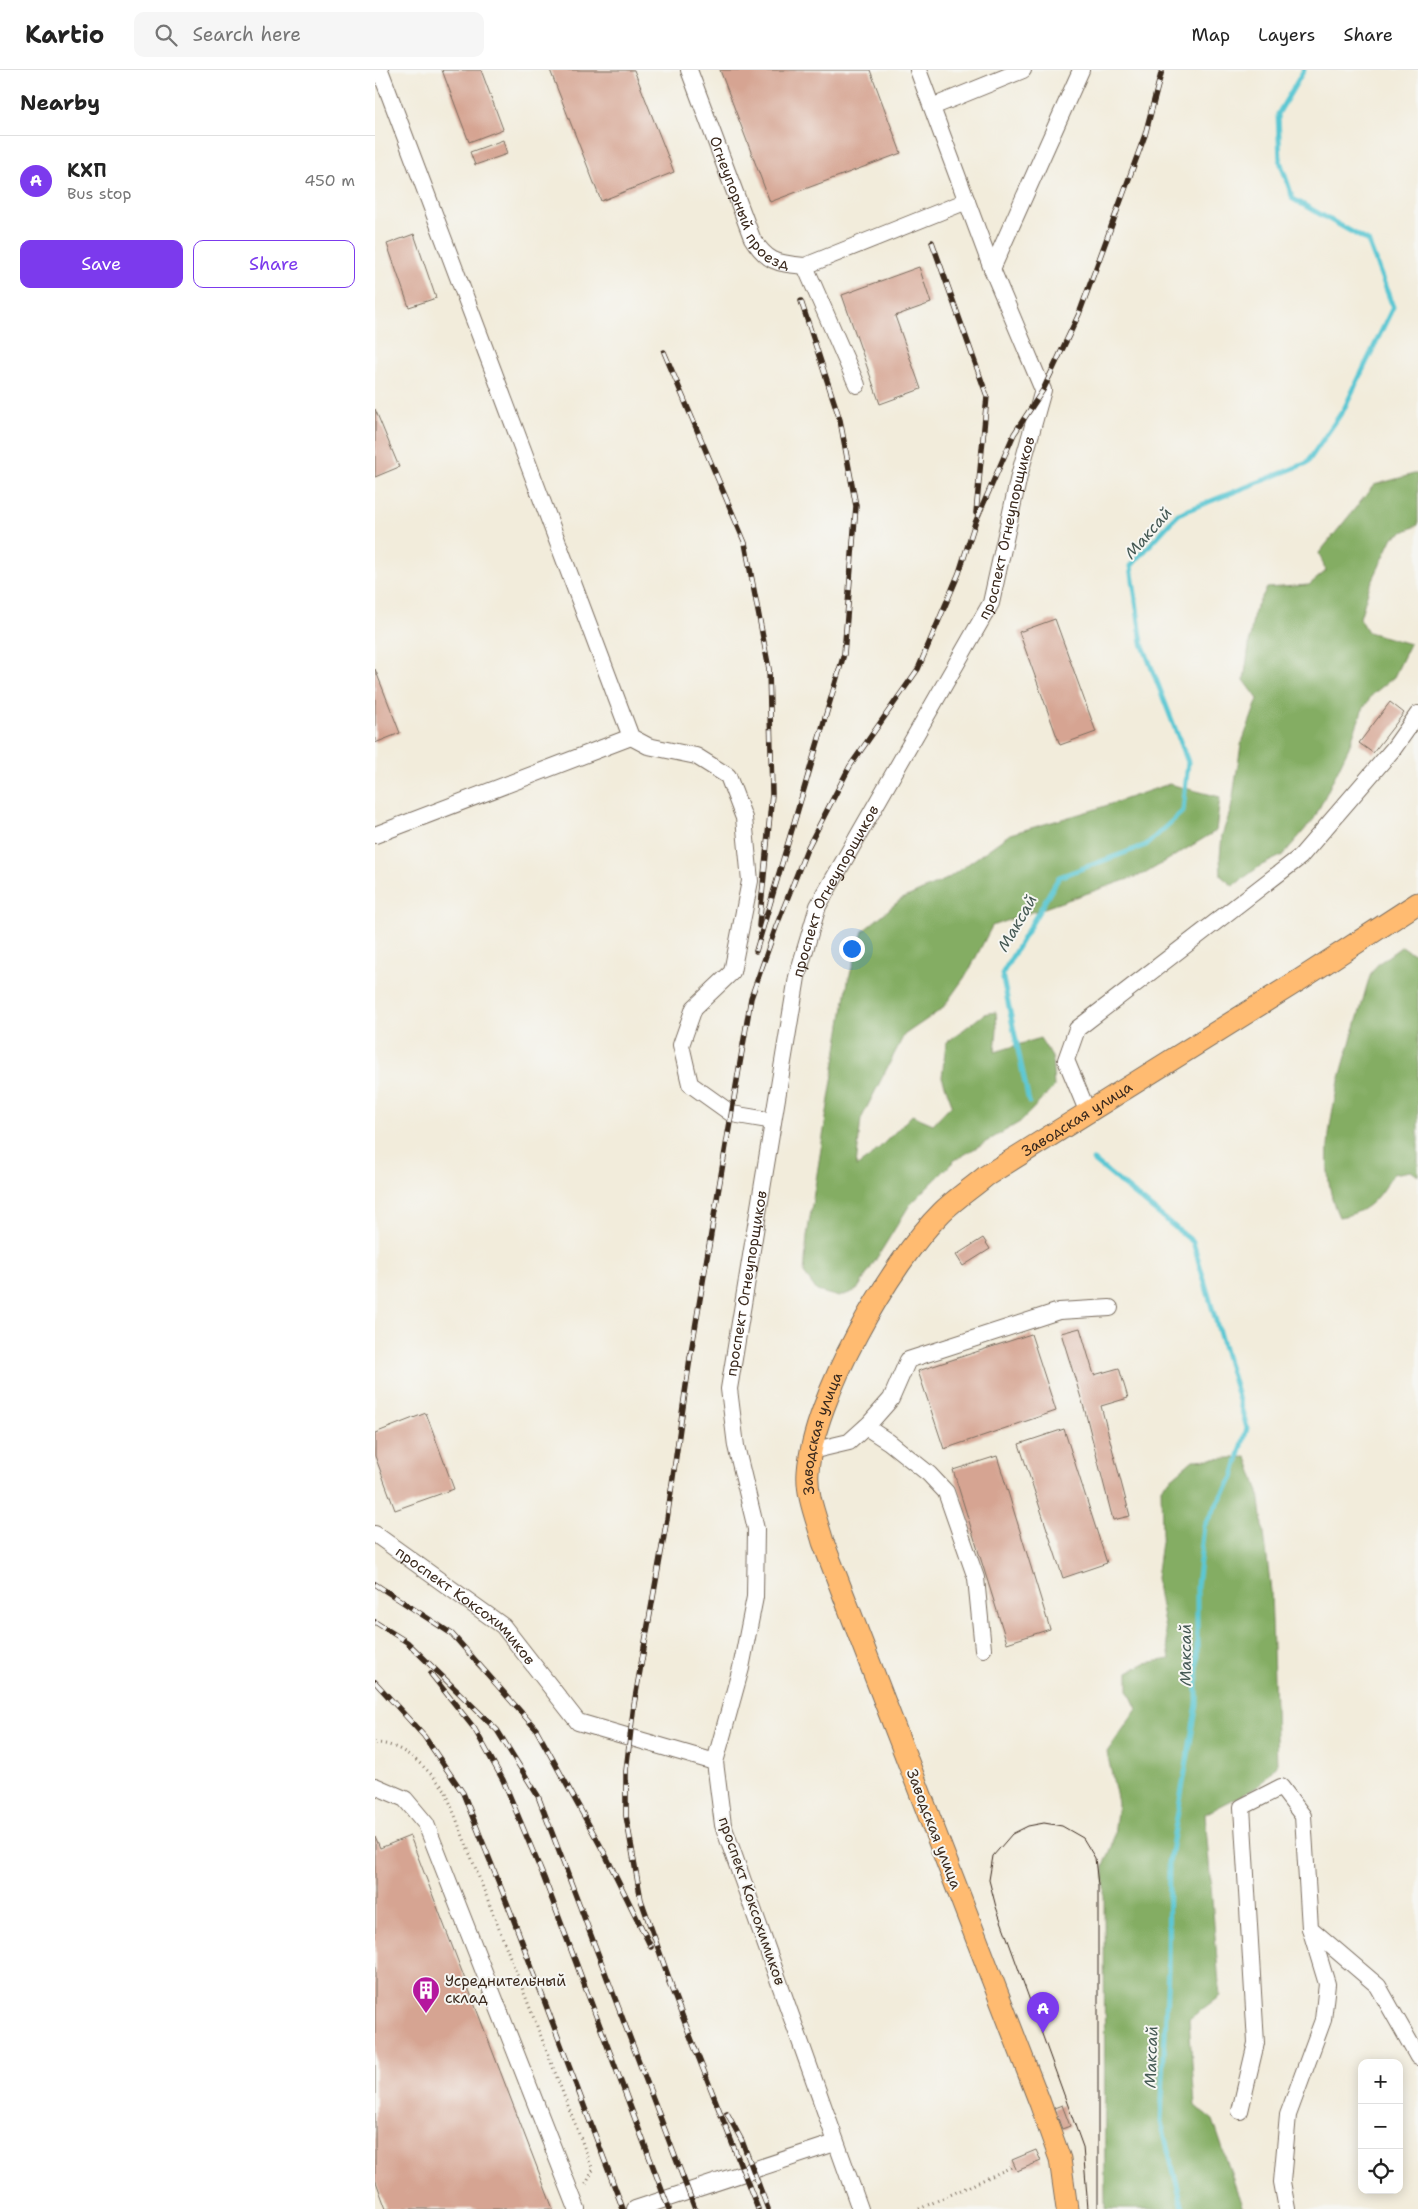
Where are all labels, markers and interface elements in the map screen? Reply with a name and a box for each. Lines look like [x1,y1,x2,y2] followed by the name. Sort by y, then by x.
[134,12,484,57] search box
[25,19,104,51] text: Kartio
[152,21,180,49] icon: search
[192,22,301,47] text: Search here
[1192,23,1230,47] text: Map
[1258,23,1315,47] text: Layers
[1343,23,1393,47] text: Share
[20,89,100,117] text: Nearby
[705,133,791,274] street label: Огнеупорный проезд
[67,158,106,183] text: КХП
[30,170,42,191] text: A
[304,170,355,191] text: 450 m
[67,183,132,204] text: Bus stop
[20,240,183,288] button: Save
[193,240,355,288] button: Share
[974,434,1040,623] street label: проспект Огнеупорщиков
[1120,503,1176,563] water label: Максай
[788,801,884,979] street label: проспект Огнеупорщиков
[992,891,1042,955] water label: Максай
[839,936,865,962] your location
[1018,1077,1137,1161] street label: Заводская улица
[721,1189,772,1378] street label: проспект Огнеупорщиков
[798,1368,847,1496] street label: Заводская улица
[391,1542,540,1669] street label: проспект Коксохимиков
[1175,1624,1196,1686] water label: Максай
[902,1766,966,1893] street label: Заводская улица
[714,1814,790,1988] street label: проспект Коксохимиков
[445,1971,566,2008] place label: Усреднительный склад
[411,1975,441,2014] building icon: Усреднительный склад
[1027,1992,1059,2033] pin: A
[1139,2026,1163,2088] water label: Максай
[1358,2059,1403,2194] map controls
[1358,2059,1403,2104] button: +
[1358,2104,1403,2149] button: −
[1358,2149,1403,2194] button: locate

